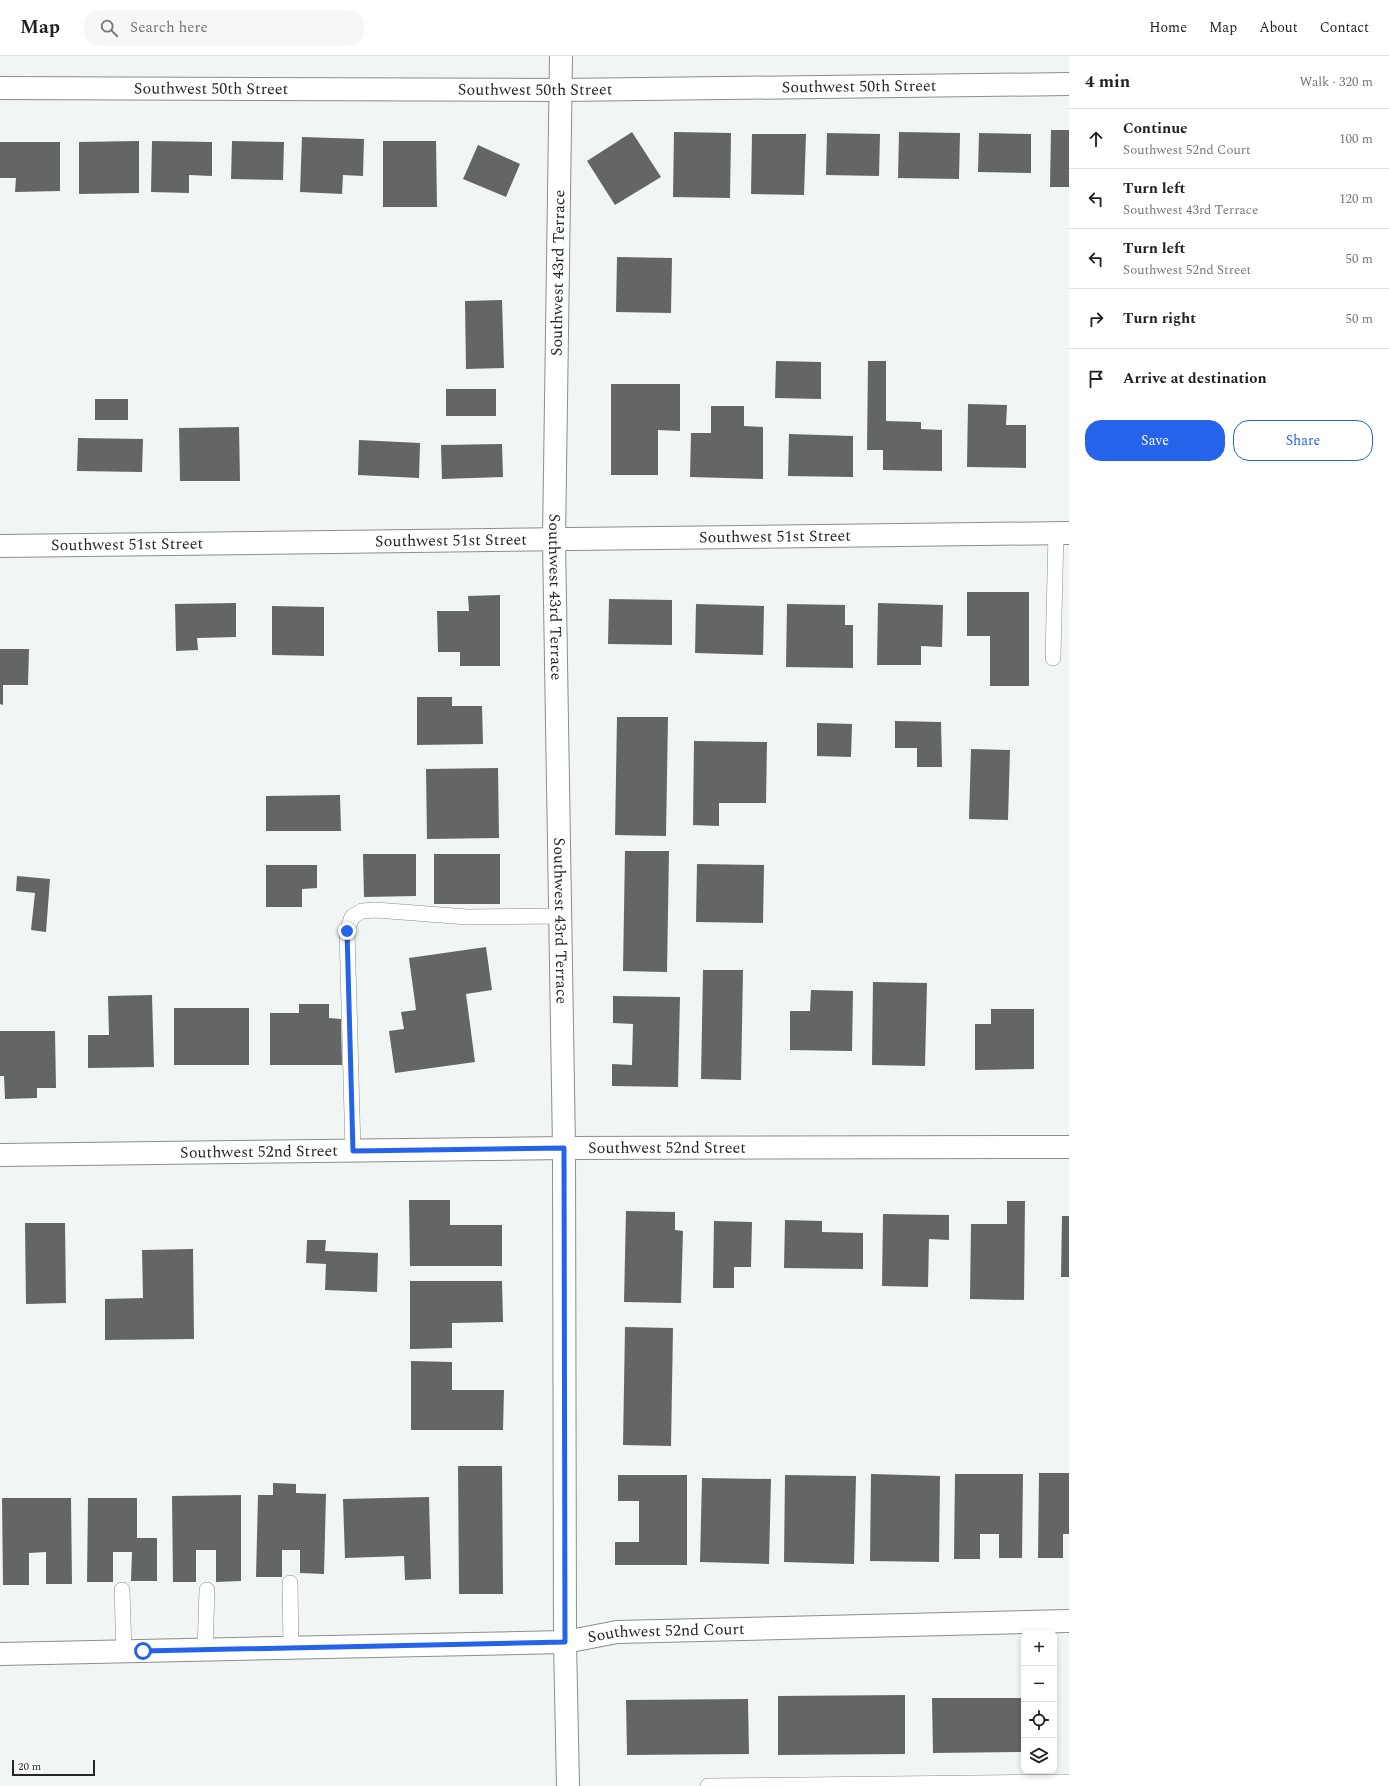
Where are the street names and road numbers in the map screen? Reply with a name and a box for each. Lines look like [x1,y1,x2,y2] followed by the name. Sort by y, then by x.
[782,74,937,99] street label: Southwest 50th Street
[134,76,289,101] street label: Southwest 50th Street
[458,77,613,102] street label: Southwest 50th Street
[545,190,571,356] street label: Southwest 43rd Terrace
[542,513,568,681] street label: Southwest 43rd Terrace
[699,524,851,549] street label: Southwest 51st Street
[375,528,527,553] street label: Southwest 51st Street
[51,532,203,557] street label: Southwest 51st Street
[547,837,574,1004] street label: Southwest 43rd Terrace
[588,1136,746,1160] street label: Southwest 52nd Street
[180,1139,338,1165] street label: Southwest 52nd Street
[586,1617,745,1649] street label: Southwest 52nd Court

